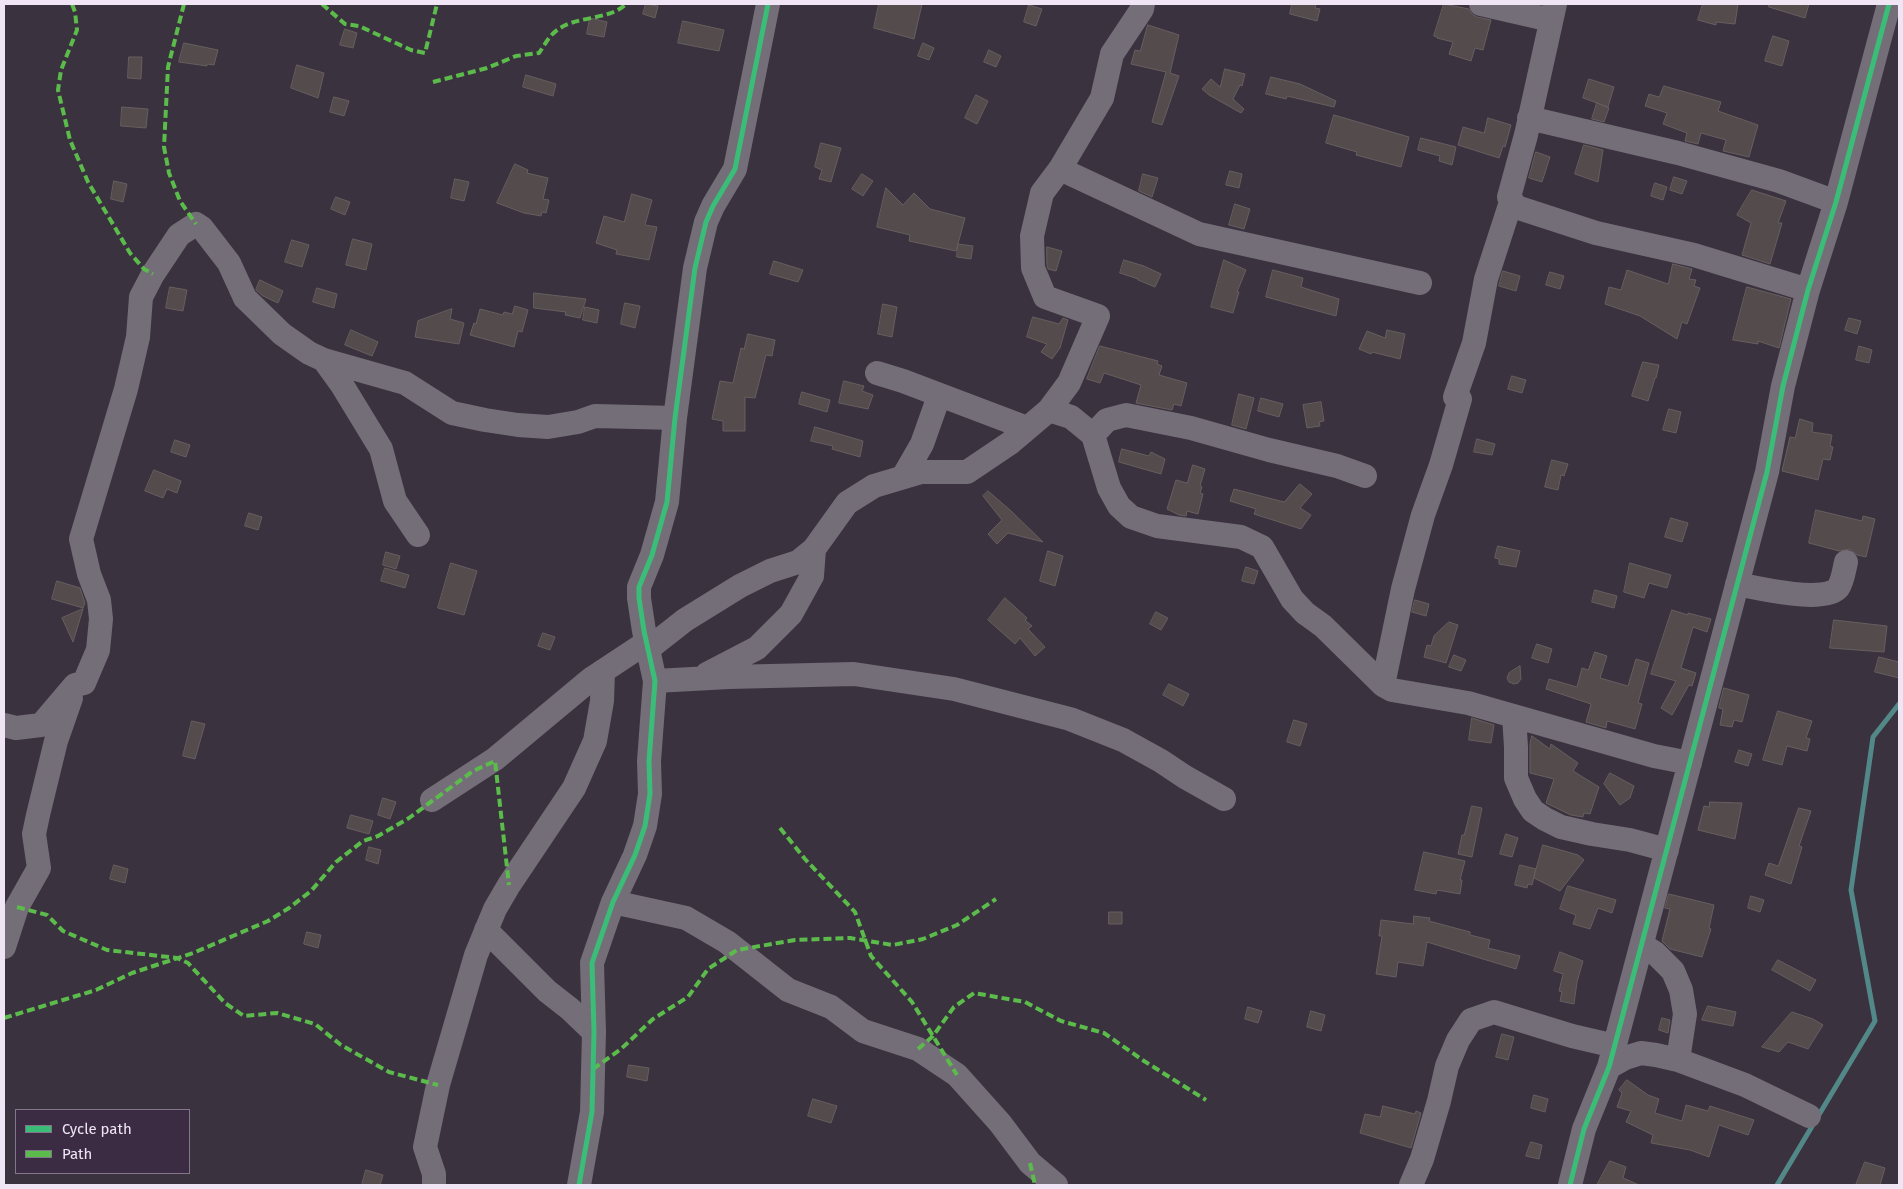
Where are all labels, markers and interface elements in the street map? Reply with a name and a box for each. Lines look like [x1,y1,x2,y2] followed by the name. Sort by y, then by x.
[15,1109,190,1174] legend
[62,1120,132,1138] text: Cycle path
[62,1145,92,1163] text: Path

